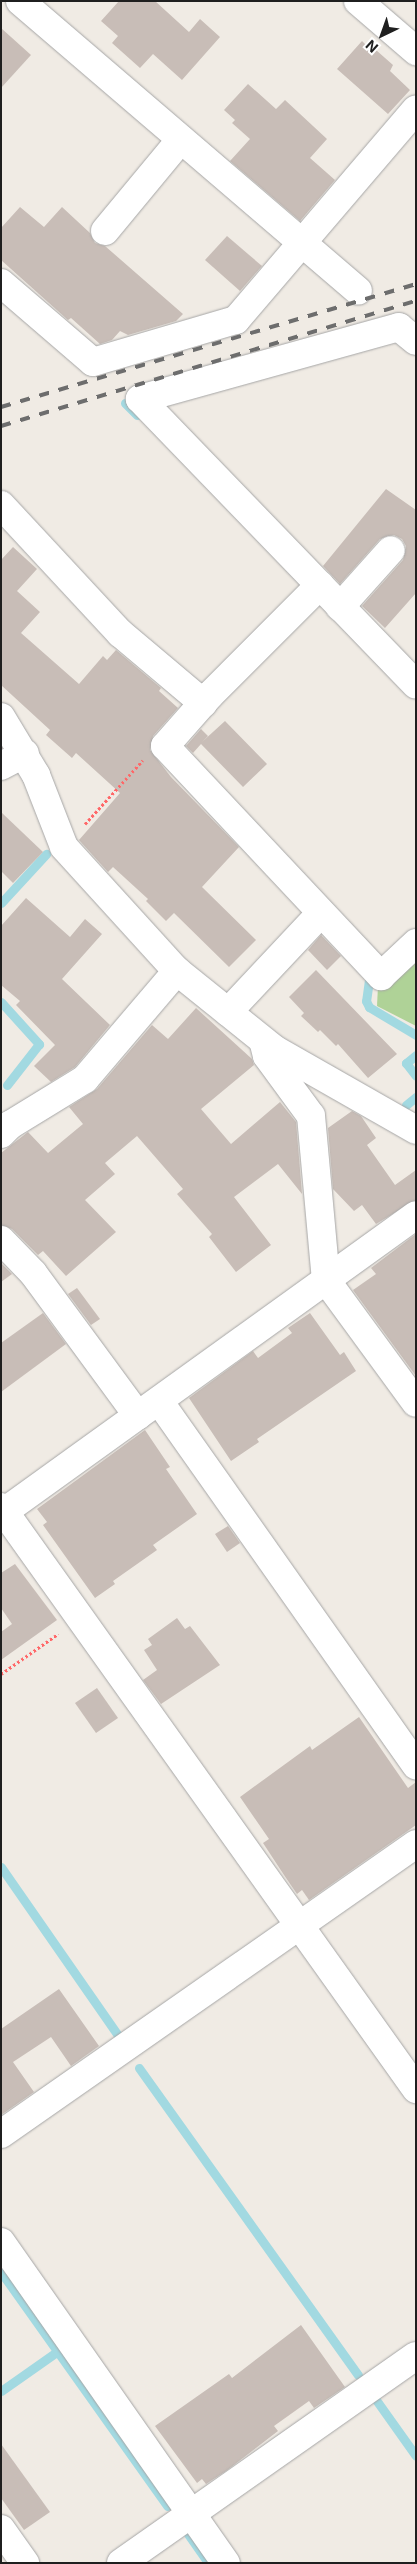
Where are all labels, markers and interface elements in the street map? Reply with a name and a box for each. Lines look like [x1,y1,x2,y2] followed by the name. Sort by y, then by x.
[357,10,407,60] north arrow
[362,37,381,56] text: N

